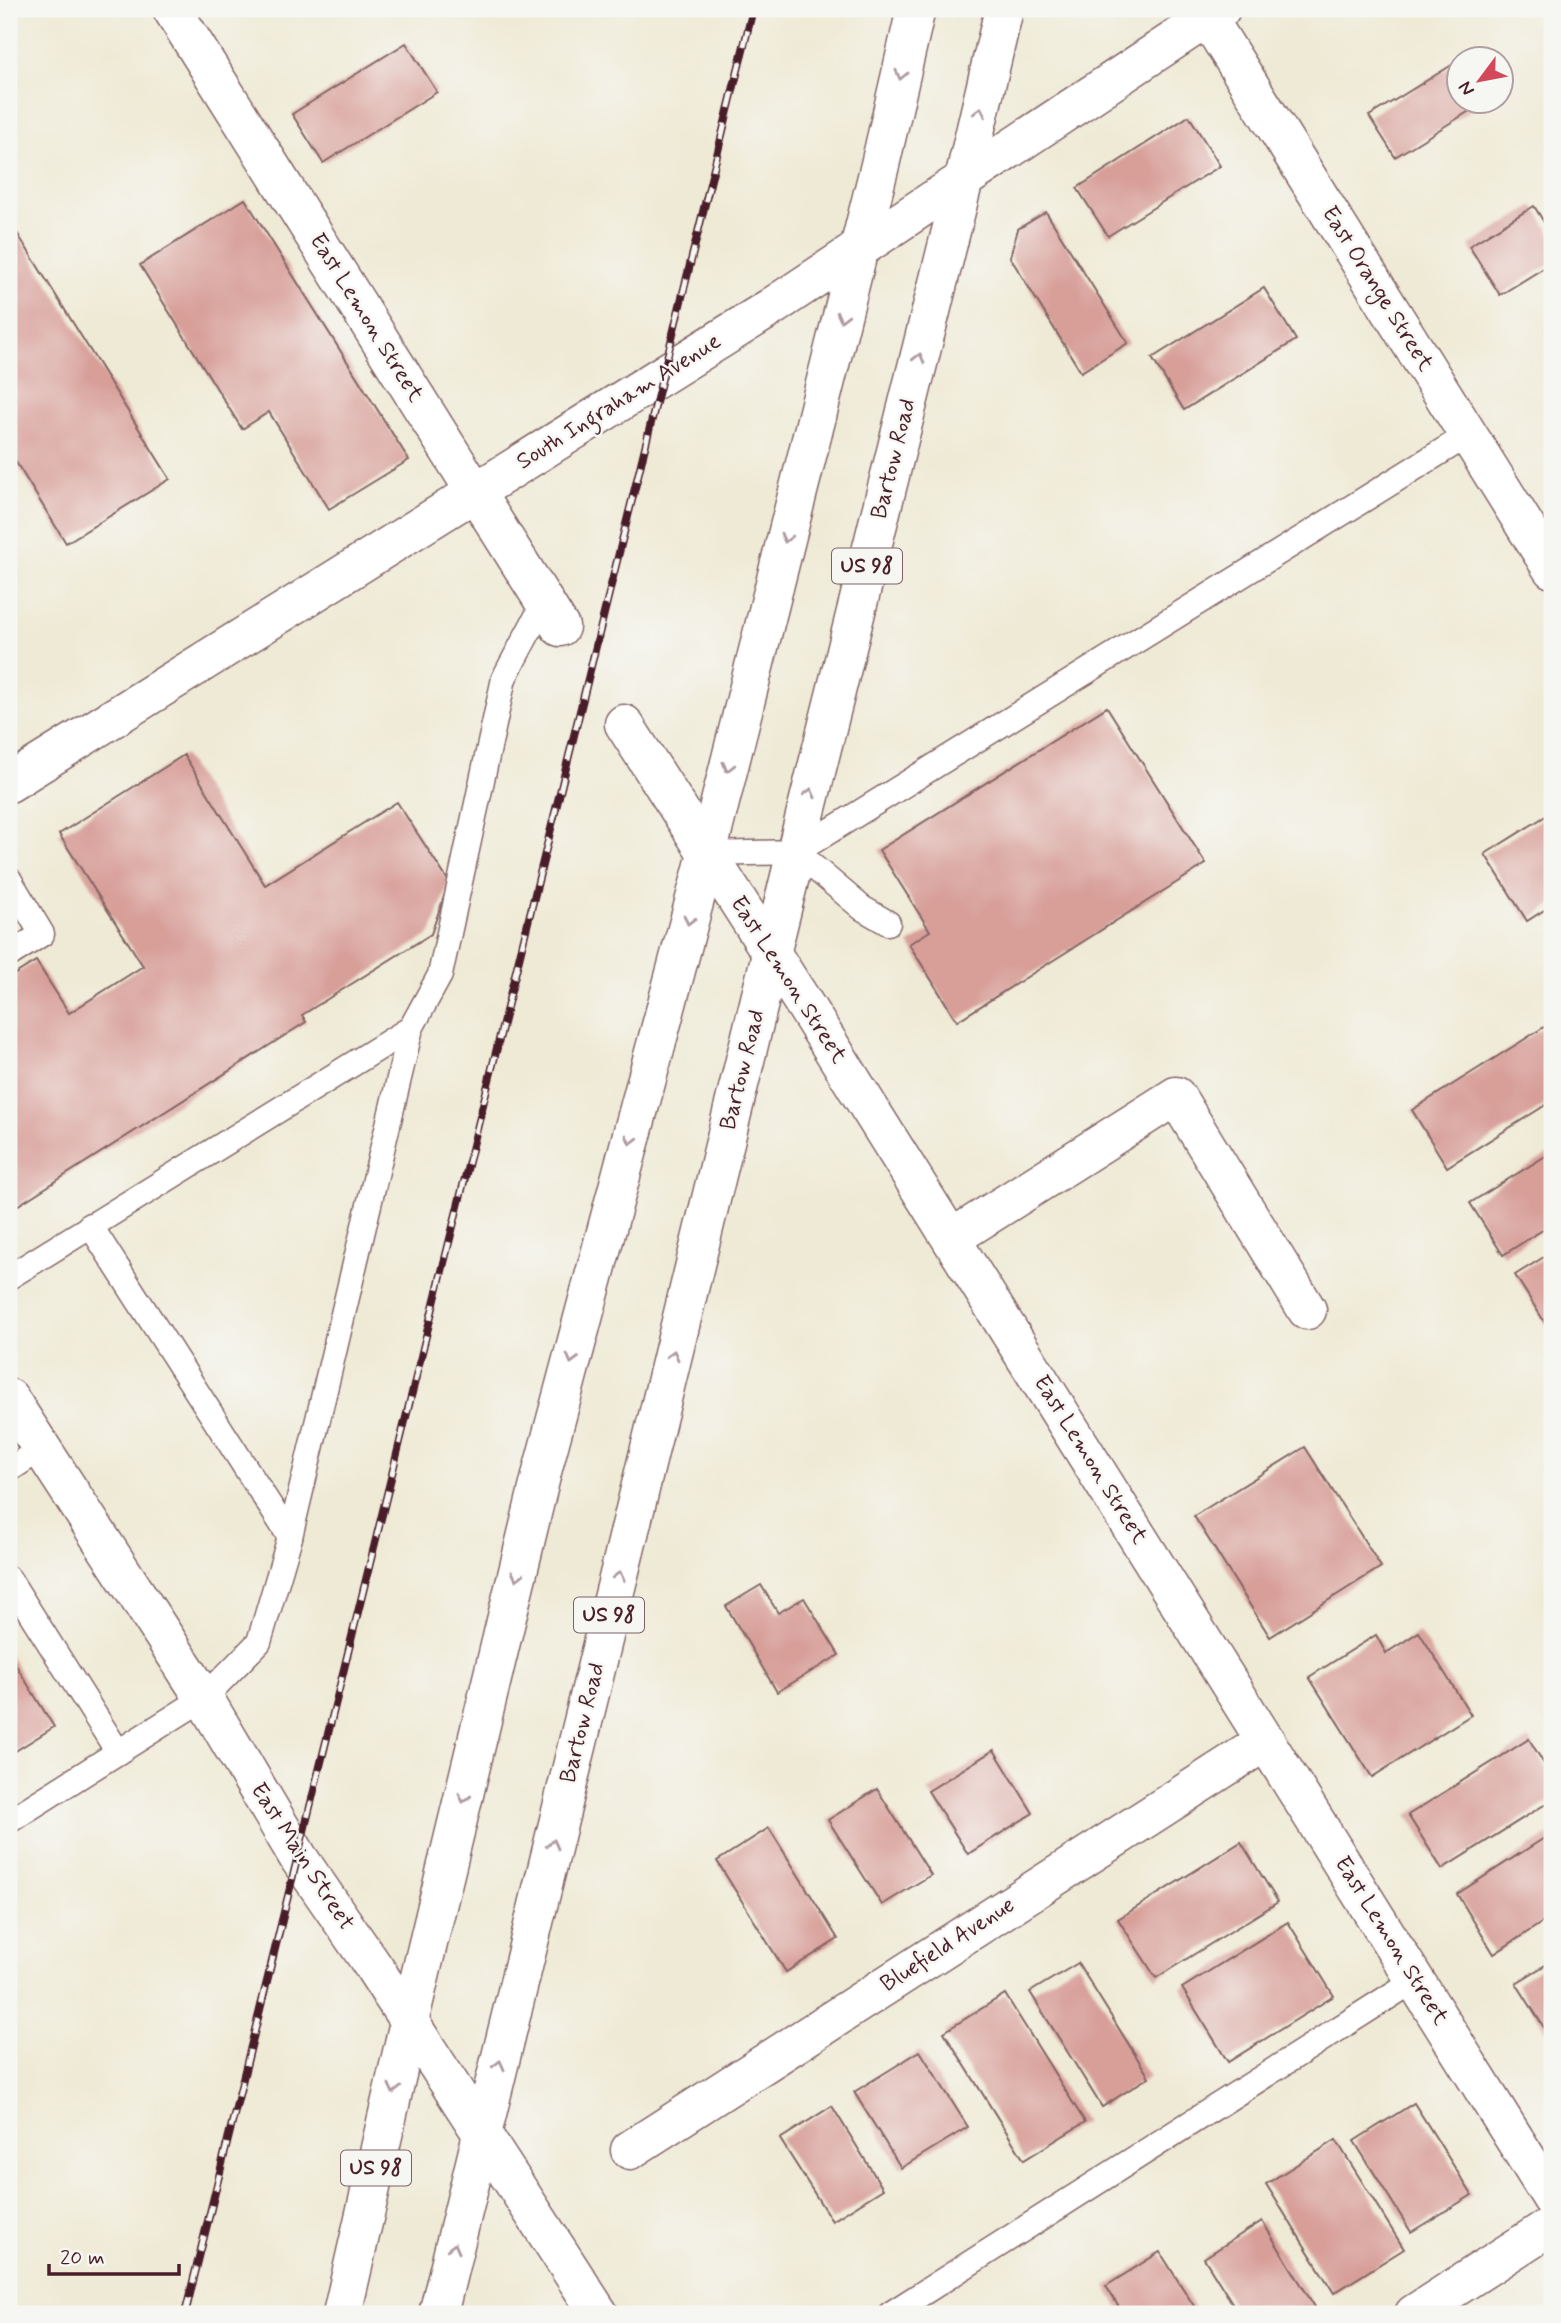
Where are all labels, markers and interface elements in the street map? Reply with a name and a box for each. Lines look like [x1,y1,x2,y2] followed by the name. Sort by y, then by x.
[1446,46,1516,116] north arrow
[894,69,909,81] one-way arrow
[1453,76,1481,100] text: N
[972,106,986,118] one-way arrow
[1312,201,1440,379] street label: East Orange Street
[302,228,430,408] street label: East Lemon Street
[836,311,850,323] one-way arrow
[511,327,728,479] street label: South Ingraham Avenue
[911,352,925,364] one-way arrow
[865,396,923,522] street label: Bartow Road
[780,532,794,544] one-way arrow
[832,548,902,584] road number: US 98
[722,761,736,773] one-way arrow
[802,787,817,799] one-way arrow
[723,891,854,1070] street label: East Lemon Street
[683,914,697,926] one-way arrow
[714,1007,772,1133] street label: Bartow Road
[624,1133,639,1145] one-way arrow
[665,1349,679,1361] one-way arrow
[566,1353,580,1365] one-way arrow
[1026,1370,1154,1550] street label: East Lemon Street
[511,1570,525,1582] one-way arrow
[611,1570,625,1582] one-way arrow
[574,1598,644,1632] road number: US 98
[554,1660,612,1786] street label: Bartow Road
[243,1777,361,1937] street label: East Main Street
[457,1791,472,1803] one-way arrow
[545,1838,559,1850] one-way arrow
[1327,1851,1455,2031] street label: East Lemon Street
[875,1890,1021,2000] street label: Bluefield Avenue
[491,2059,505,2071] one-way arrow
[388,2083,402,2095] one-way arrow
[341,2150,411,2186] road number: US 98
[49,2232,178,2276] scale bar
[446,2242,460,2254] one-way arrow
[60,2244,105,2272] text: 20 m

